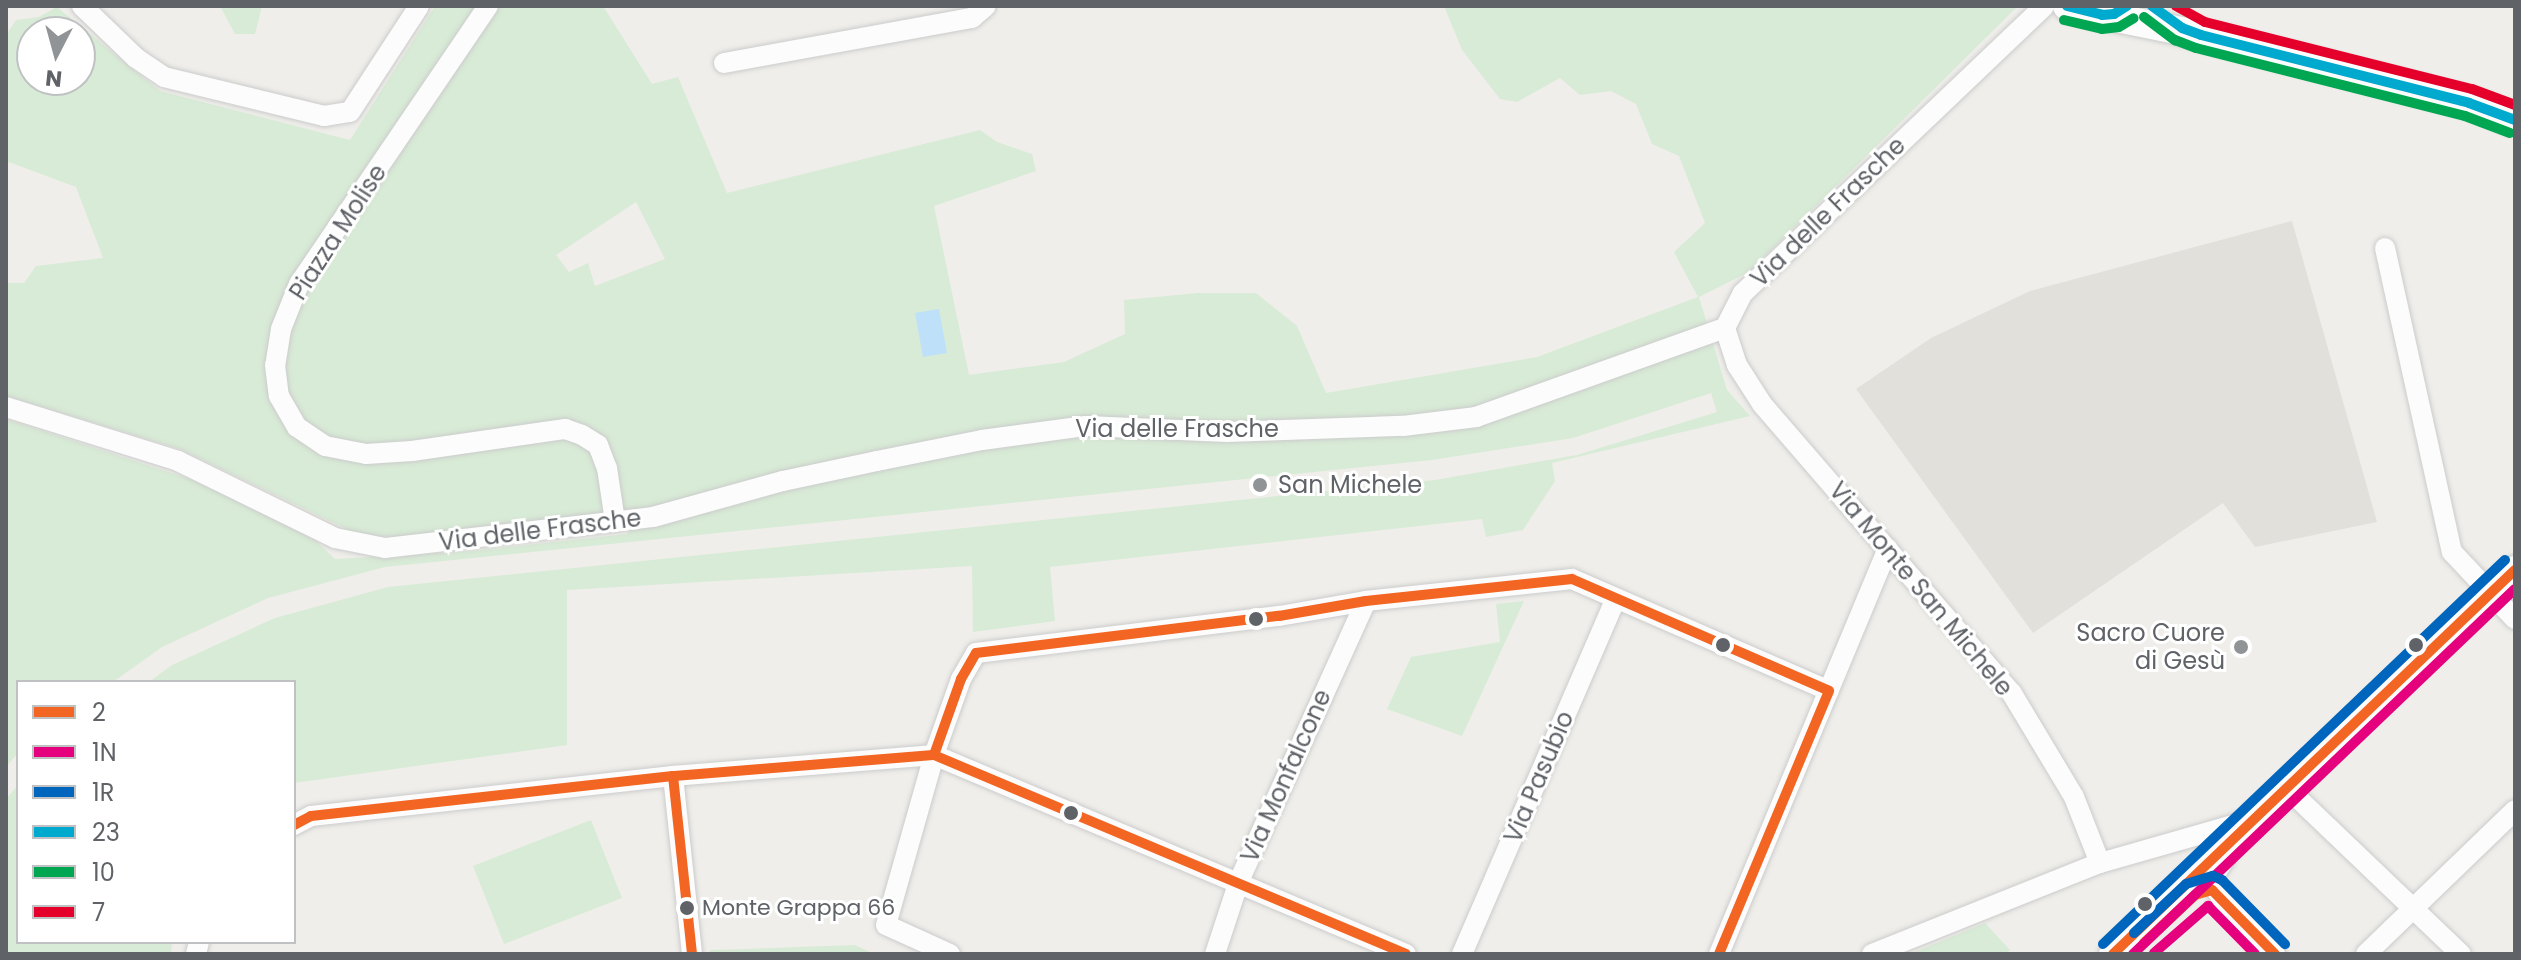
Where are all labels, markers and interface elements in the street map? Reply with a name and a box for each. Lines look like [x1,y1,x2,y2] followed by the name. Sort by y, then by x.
[16,16,96,96] north arrow
[44,62,64,95] text: N
[1745,131,1911,293] street label: Via delle Frasche
[284,159,392,305] street label: Piazza Molise
[1075,415,1279,443] street label: Via delle Frasche
[1278,471,1422,499] place label: San Michele
[1249,474,1271,496] marker: San Michele
[1823,476,2019,702] street label: Via Monte San Michele
[437,503,643,557] street label: Via delle Frasche
[1248,611,1264,627] unlabelled marker
[2076,619,2225,675] place label: Sacro Cuore di Gesù
[1715,637,1731,653] unlabelled marker
[2408,637,2424,653] unlabelled marker
[2232,638,2250,656] marker: Sacro Cuore di Gesù
[16,680,296,944] legend
[1235,685,1337,867] street label: Via Monfalcone
[92,696,106,729] text: 2
[1498,707,1580,847] street label: Via Pasubio
[92,736,117,769] text: 1N
[92,776,114,809] text: 1R
[1063,805,1079,821] unlabelled marker
[92,816,120,849] text: 23
[92,856,115,889] text: 10
[702,895,895,921] place label: Monte Grappa 66
[92,896,105,929] text: 7
[2137,896,2153,912] unlabelled marker
[679,900,695,916] marker: Monte Grappa 66

